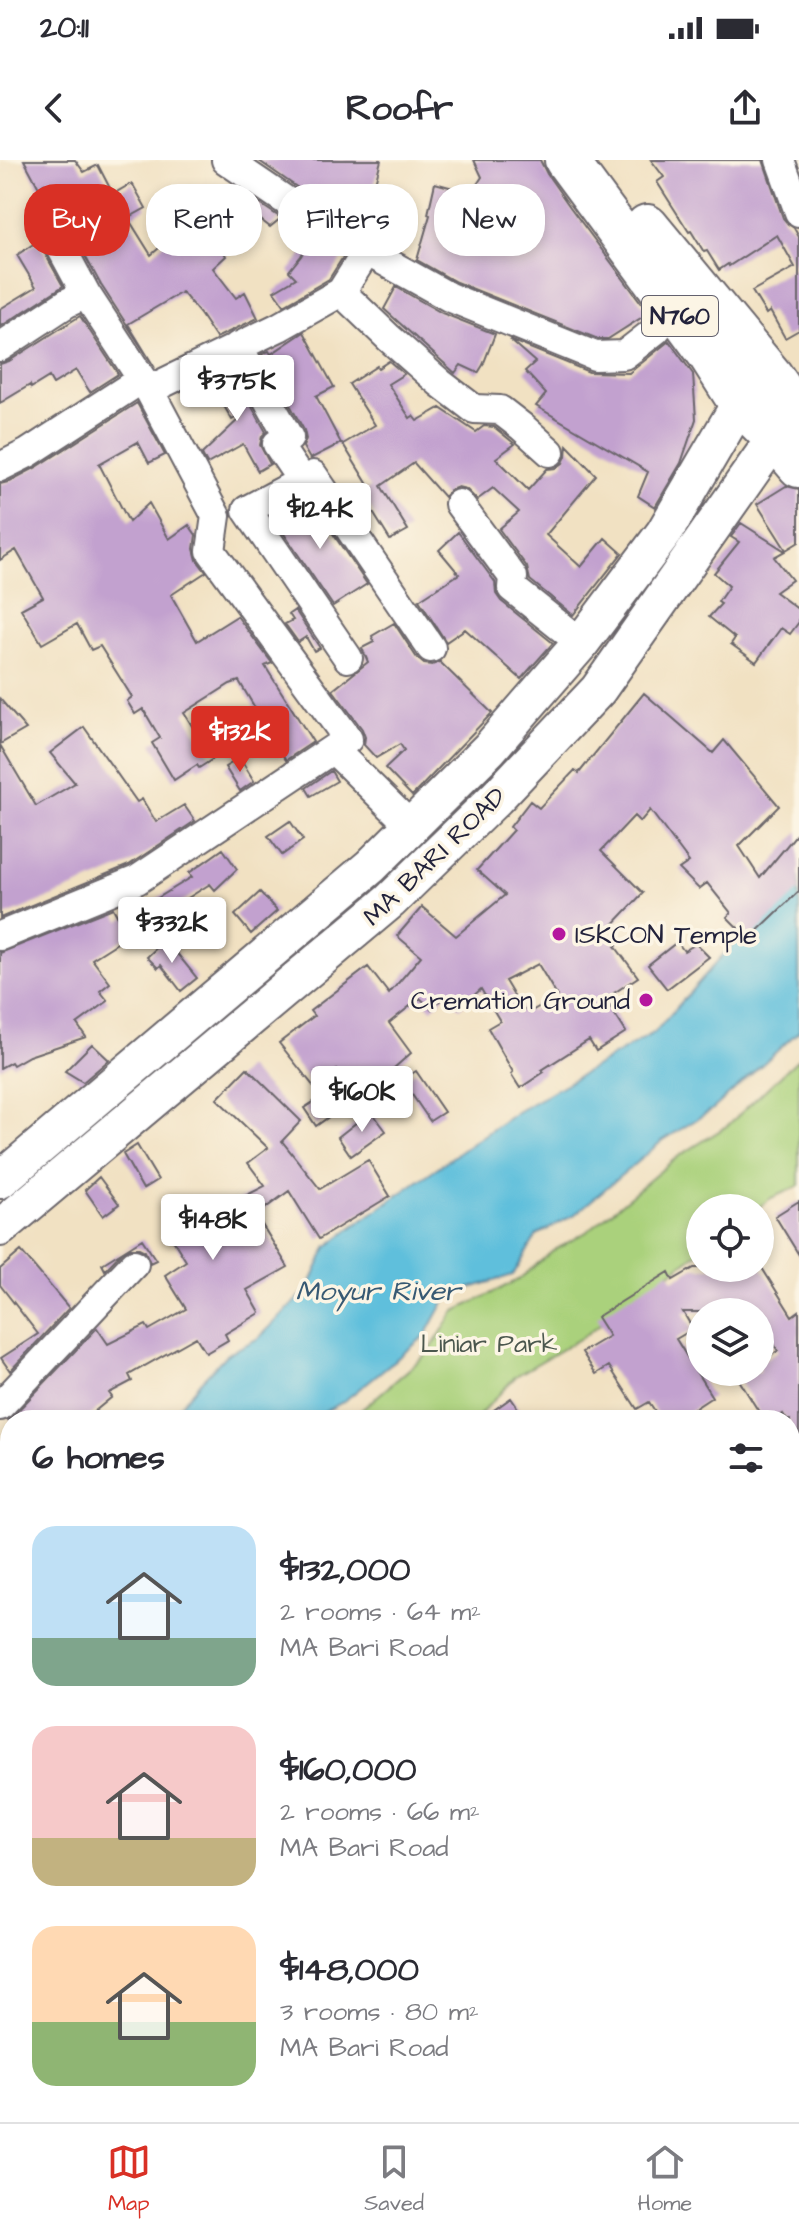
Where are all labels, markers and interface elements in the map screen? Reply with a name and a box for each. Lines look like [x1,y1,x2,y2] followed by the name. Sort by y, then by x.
[40,7,89,49] text: 20:11
[346,83,453,134] text: Roofr
[32,86,76,130] icon: back
[723,86,767,130] icon: share
[24,184,130,256] chip: Buy
[146,184,262,256] chip: Rent
[278,184,418,256] chip: Filters
[434,184,545,256] chip: New
[642,296,718,336] road number: N760
[181,355,293,423] pin: $375K
[198,363,276,399] text: $375K
[264,483,376,551] pin: $124K
[287,491,353,527] text: $124K
[184,706,296,774] pin: $132K
[209,714,271,750] text: $132K
[355,779,514,934] street label: MA BARI ROAD
[116,897,228,965] pin: $332K
[136,905,208,941] text: $332K
[575,917,757,953] place label: ISKCON Temple
[550,925,568,943] marker: ISKCON Temple
[411,983,630,1019] place label: Cremation Ground
[637,991,655,1009] marker: Cremation Ground
[306,1066,418,1134] pin: $160K
[329,1074,395,1110] text: $160K
[157,1194,269,1262] pin: $148K
[686,1194,774,1386] map controls
[686,1194,774,1282] button: locate
[179,1202,247,1238] text: $148K
[296,1272,463,1312] water label: Moyur River
[686,1298,774,1386] button: layers
[421,1326,558,1362] park label: Liniar Park
[32,1434,165,1482] text: 6 homes
[724,1436,768,1480] icon: filters
[280,1546,410,1594] text: $132,000
[96,1558,192,1654] icon: home
[280,1594,481,1630] text: 2 rooms · 64 m²
[280,1630,449,1666] text: MA Bari Road
[280,1746,416,1794] text: $160,000
[96,1758,192,1854] icon: home
[280,1794,480,1830] text: 2 rooms · 66 m²
[280,1830,449,1866] text: MA Bari Road
[280,1946,419,1994] text: $148,000
[96,1958,192,2054] icon: home
[280,1994,479,2030] text: 3 rooms · 80 m²
[280,2030,449,2066] text: MA Bari Road
[107,2140,151,2219] tab: Map
[364,2140,424,2219] tab: Saved
[638,2140,692,2219] tab: Home

